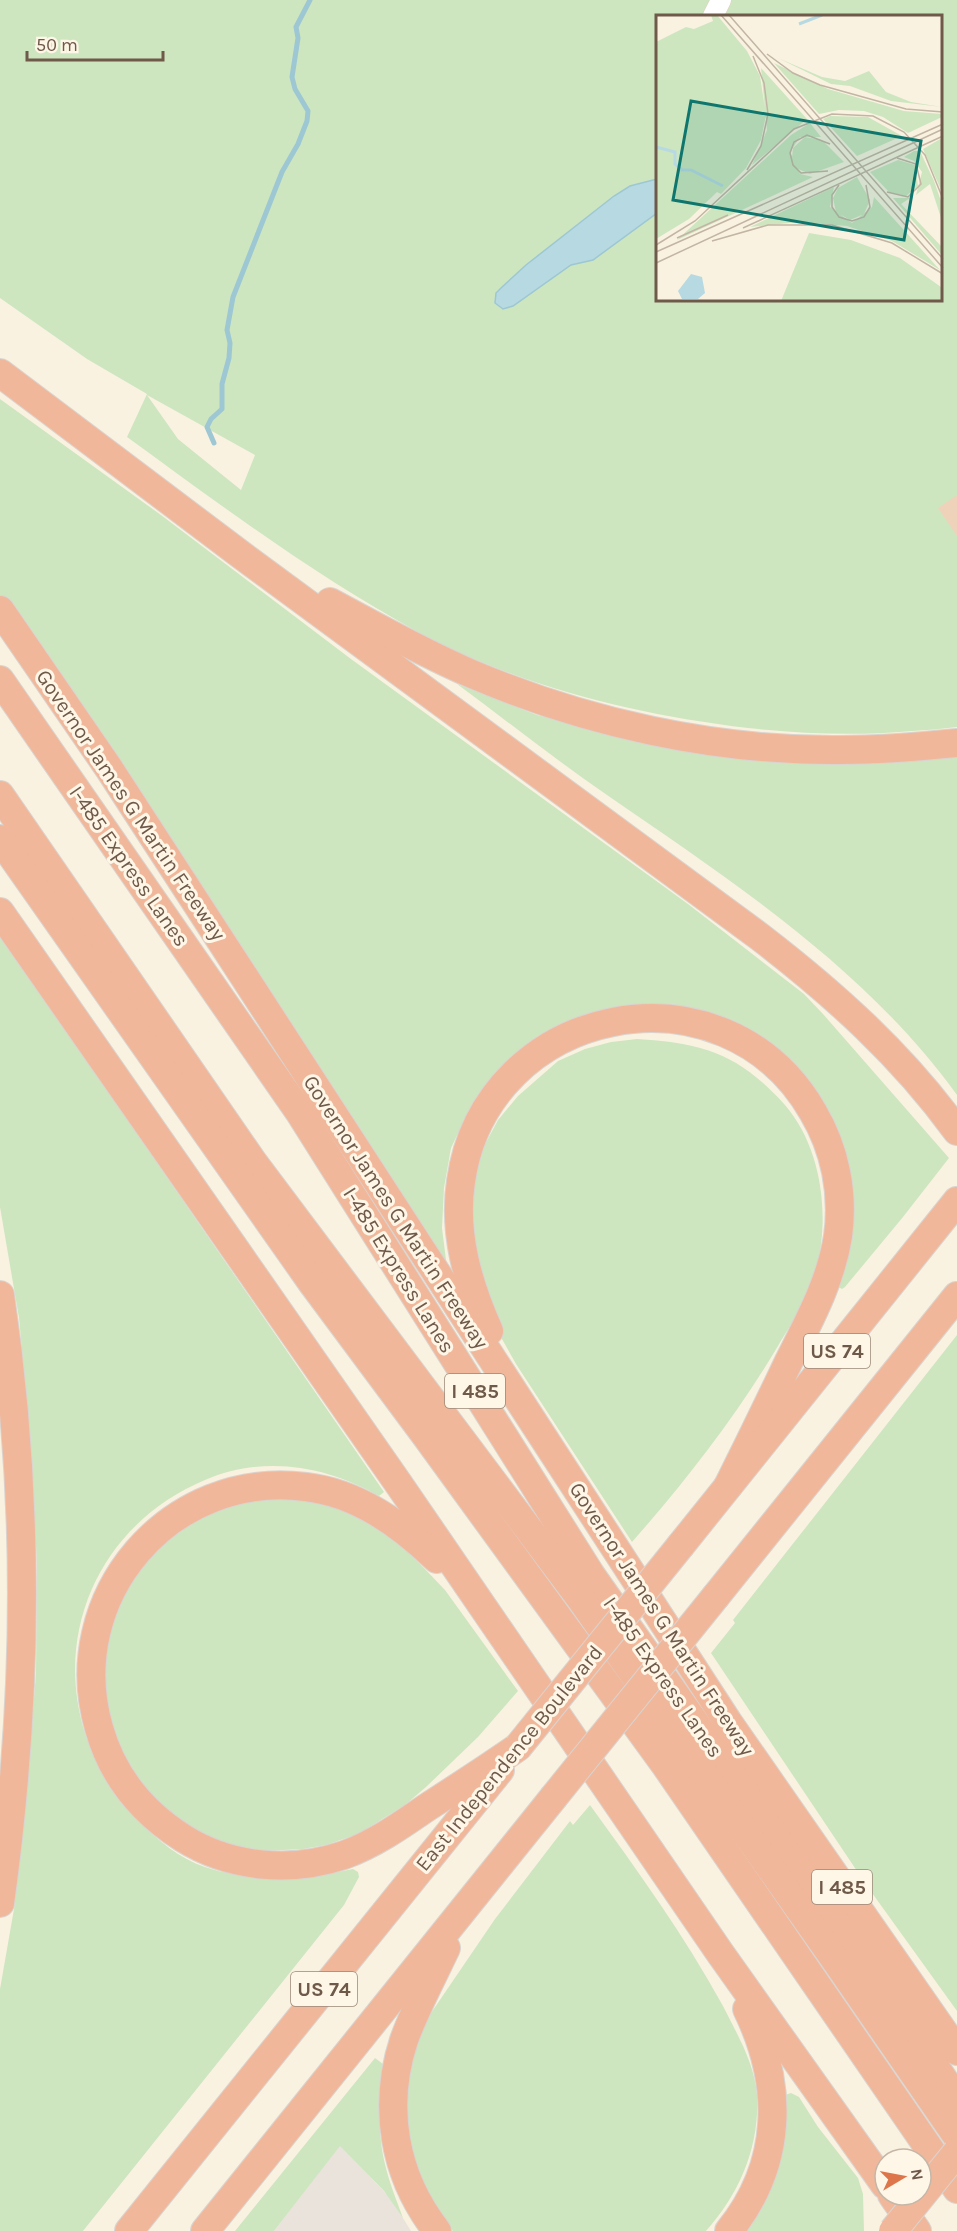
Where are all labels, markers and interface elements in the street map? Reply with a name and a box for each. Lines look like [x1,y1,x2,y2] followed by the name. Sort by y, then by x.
[656,15,942,302] inset map
[27,24,164,62] scale bar
[36,34,78,56] text: 50 m
[31,665,231,945] street label: Governor James G Martin Freeway
[64,781,194,951] street label: I-485 Express Lanes
[298,1071,494,1353] street label: Governor James G Martin Freeway
[338,1183,460,1357] street label: I-485 Express Lanes
[804,1334,870,1368] road number: US 74
[445,1374,505,1408] road number: I 485
[564,1478,760,1760] street label: Governor James G Martin Freeway
[598,1592,728,1762] street label: I-485 Express Lanes
[411,1640,607,1876] street label: East Independence Boulevard
[812,1870,872,1904] road number: I 485
[291,1972,357,2006] road number: US 74
[873,2147,933,2207] north arrow
[907,2167,928,2182] text: N

